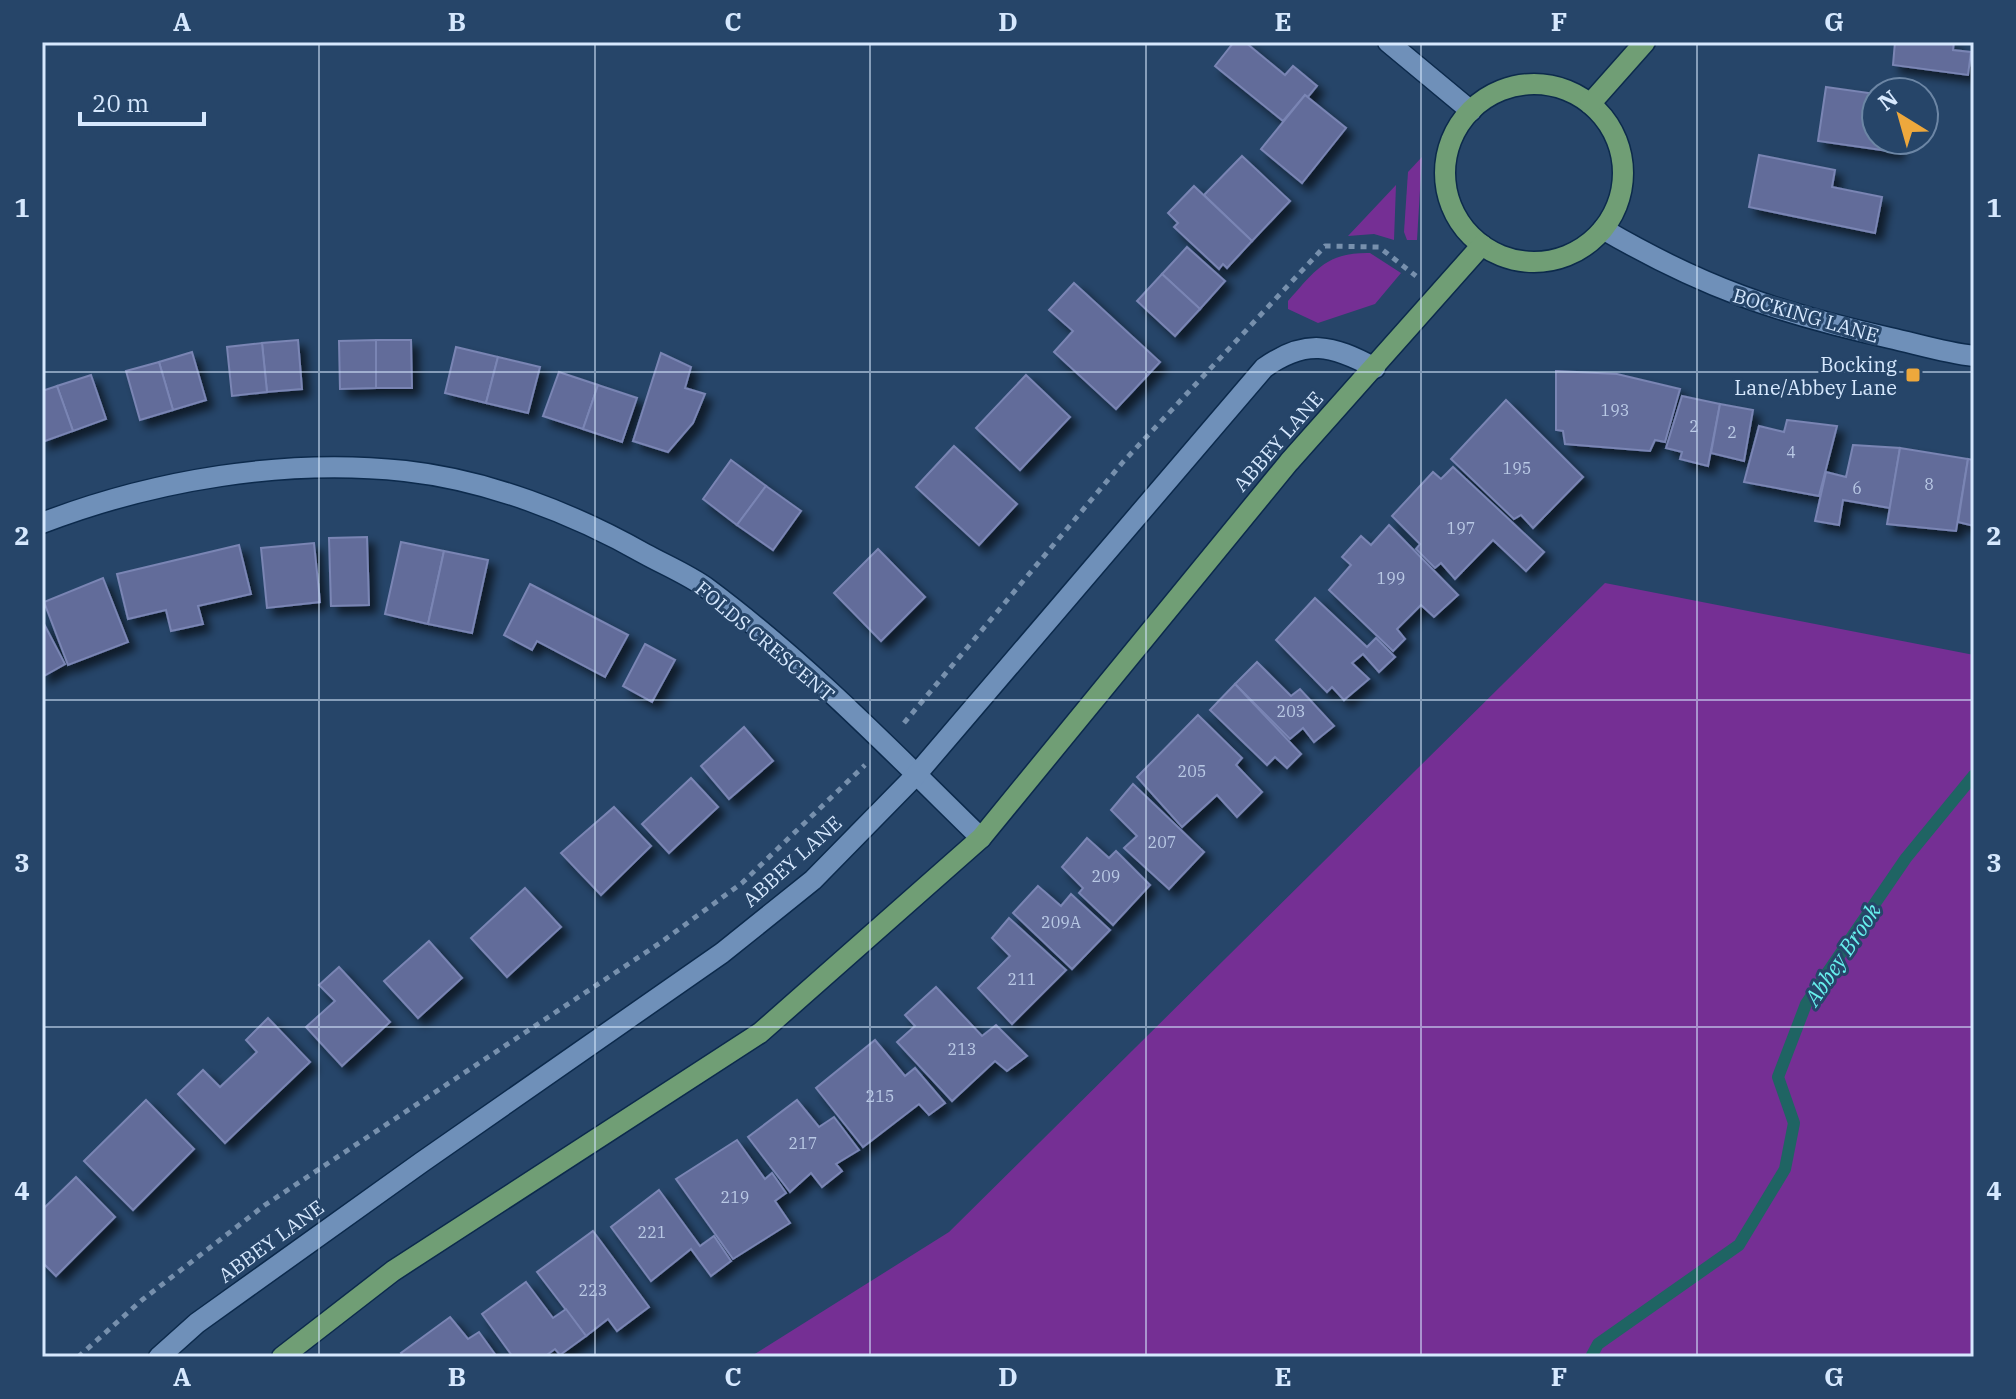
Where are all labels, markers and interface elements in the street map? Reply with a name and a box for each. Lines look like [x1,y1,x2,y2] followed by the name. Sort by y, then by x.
[173,4,191,38] text: A
[448,4,466,38] text: B
[724,4,742,38] text: C
[998,4,1018,38] text: D
[1274,4,1292,38] text: E
[1551,4,1567,38] text: F
[1824,4,1844,38] text: G
[80,76,204,126] scale bar
[1860,76,1940,156] north arrow
[1872,83,1903,116] text: N
[92,87,149,119] text: 20 m
[14,190,30,224] text: 1
[1986,190,2002,224] text: 1
[1730,281,1882,349] street label: BOCKING LANE
[1734,351,1897,401] place label: Bocking Lane/Abbey Lane
[1904,366,1922,384] marker: Bocking Lane/Abbey Lane
[1227,385,1329,497] street label: ABBEY LANE
[1601,400,1629,420] house number: 193
[1689,416,1699,436] house number: 2
[1727,422,1737,442] house number: 2
[1786,442,1796,462] house number: 4
[1503,458,1531,478] house number: 195
[1924,474,1934,494] house number: 8
[1852,478,1862,498] house number: 6
[14,518,30,552] text: 2
[1447,518,1475,538] house number: 197
[1986,518,2002,552] text: 2
[1377,568,1405,588] house number: 199
[690,575,840,707] street label: FOLDS CRESCENT
[1277,701,1305,721] house number: 203
[1178,761,1206,781] house number: 205
[737,809,847,913] street label: ABBEY LANE
[1148,832,1176,852] house number: 207
[14,845,30,879] text: 3
[1986,845,2002,879] text: 3
[1092,866,1120,886] house number: 209
[1796,897,1887,1012] water label: Abbey Brook
[1041,912,1081,932] house number: 209A
[1008,969,1036,989] house number: 211
[948,1039,976,1059] house number: 213
[866,1086,894,1106] house number: 215
[789,1133,817,1153] house number: 217
[14,1173,30,1207] text: 4
[1986,1173,2002,1207] text: 4
[721,1187,749,1207] house number: 219
[213,1194,329,1288] street label: ABBEY LANE
[638,1222,666,1242] house number: 221
[579,1280,607,1300] house number: 223
[173,1359,191,1393] text: A
[448,1359,466,1393] text: B
[724,1359,742,1393] text: C
[998,1359,1018,1393] text: D
[1274,1359,1292,1393] text: E
[1551,1359,1567,1393] text: F
[1824,1359,1844,1393] text: G

